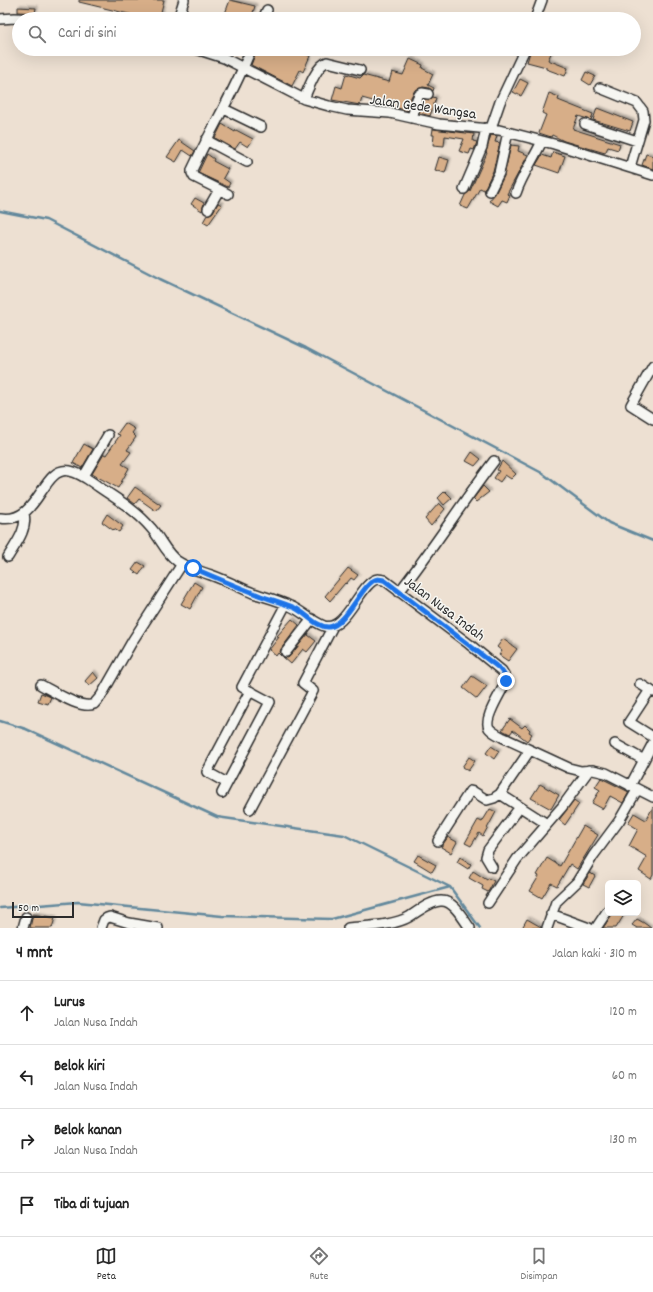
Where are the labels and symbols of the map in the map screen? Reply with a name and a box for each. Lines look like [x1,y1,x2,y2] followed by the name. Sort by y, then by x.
[368,90,478,126] street label: Jalan Gede Wangsa
[184,559,202,577] route start
[399,572,489,648] street label: Jalan Nusa Indah
[497,672,515,690] route end
[12,900,74,919] scale bar

